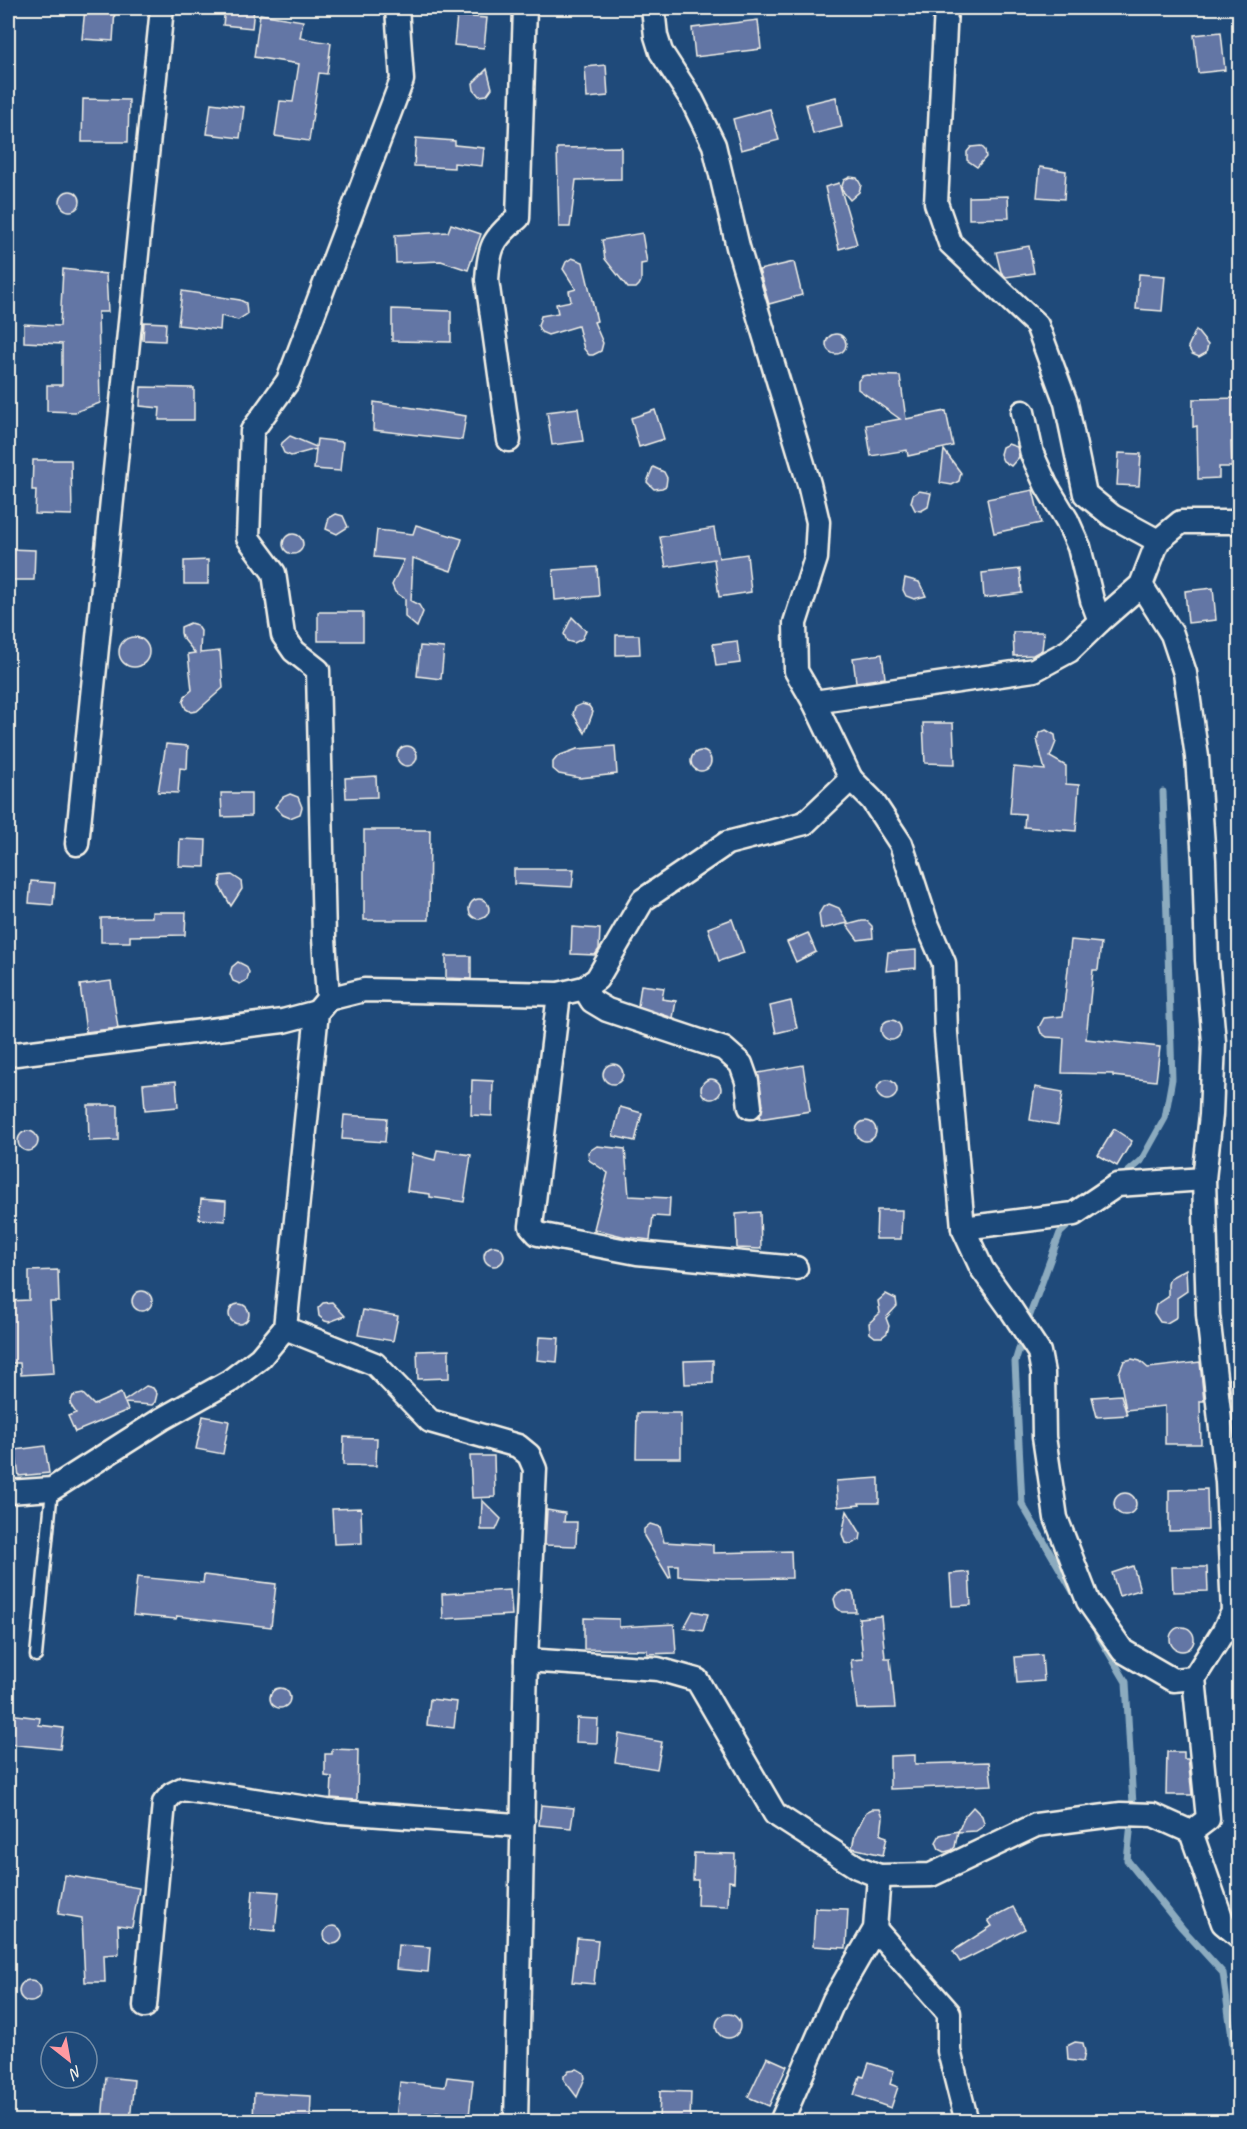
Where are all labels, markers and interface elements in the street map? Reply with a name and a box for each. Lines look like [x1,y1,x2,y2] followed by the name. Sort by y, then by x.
[39,2030,99,2090] north arrow
[64,2061,86,2085] text: N

